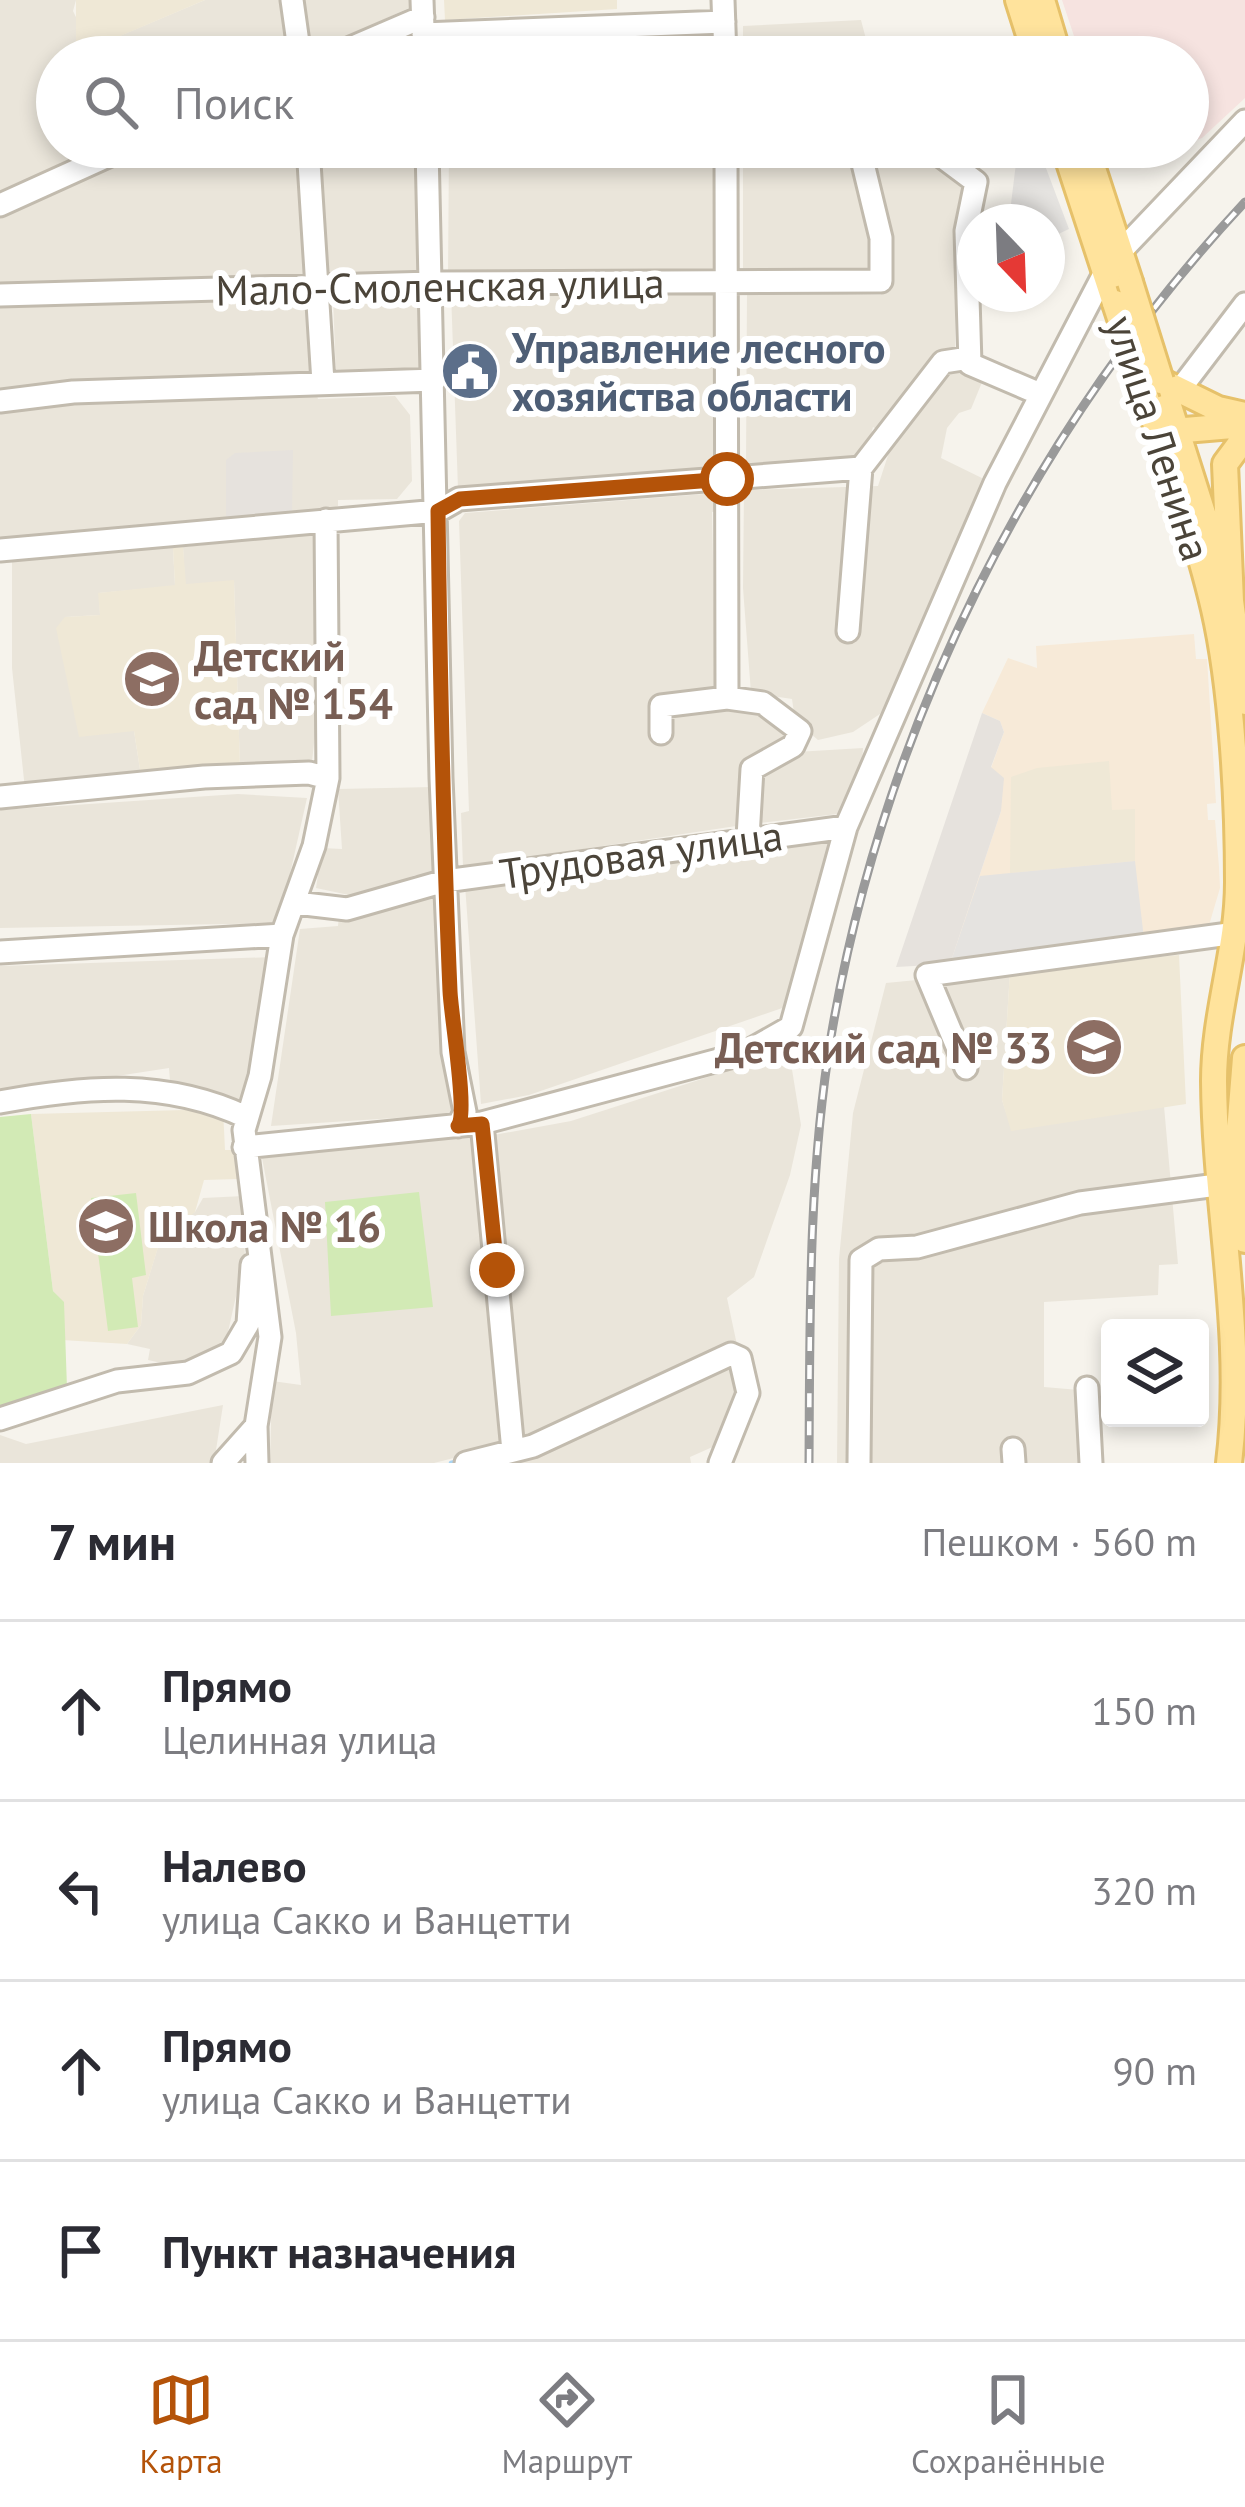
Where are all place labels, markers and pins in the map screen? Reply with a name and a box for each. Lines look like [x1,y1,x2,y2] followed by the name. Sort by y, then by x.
[511,320,886,423] place label: Управление лесного хозяйства области
[439,340,501,402] public building icon: Управление лесного хозяйства области
[194,628,393,731] place label: Детский сад № 154
[121,648,183,710] school or university icon: Детский сад № 154
[1063,1016,1125,1078] school or university icon: Детский сад № 33
[715,1020,1052,1075] place label: Детский сад № 33
[75,1195,137,1257] school or university icon: Школа № 16
[148,1199,381,1254] place label: Школа № 16

